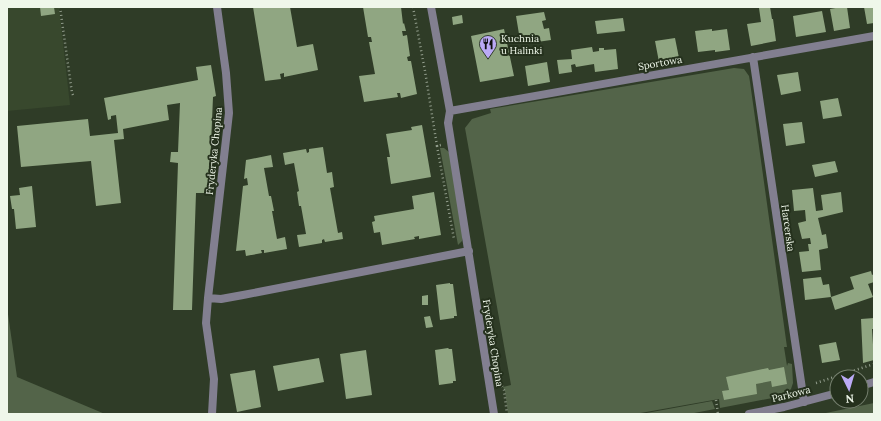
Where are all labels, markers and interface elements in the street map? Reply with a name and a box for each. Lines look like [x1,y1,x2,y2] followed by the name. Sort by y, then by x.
[501,32,542,57] place label: Kuchnia u Halinki
[478,34,498,59] restaurant icon: Kuchnia u Halinki
[637,53,683,73] street label: Sportowa
[203,106,225,196] street label: Fryderyka Chopina
[778,204,798,252] street label: Harcerska
[480,298,506,388] street label: Fryderyka Chopina
[829,369,869,409] north arrow
[770,383,812,405] street label: Parkowa
[845,392,855,406] text: N

